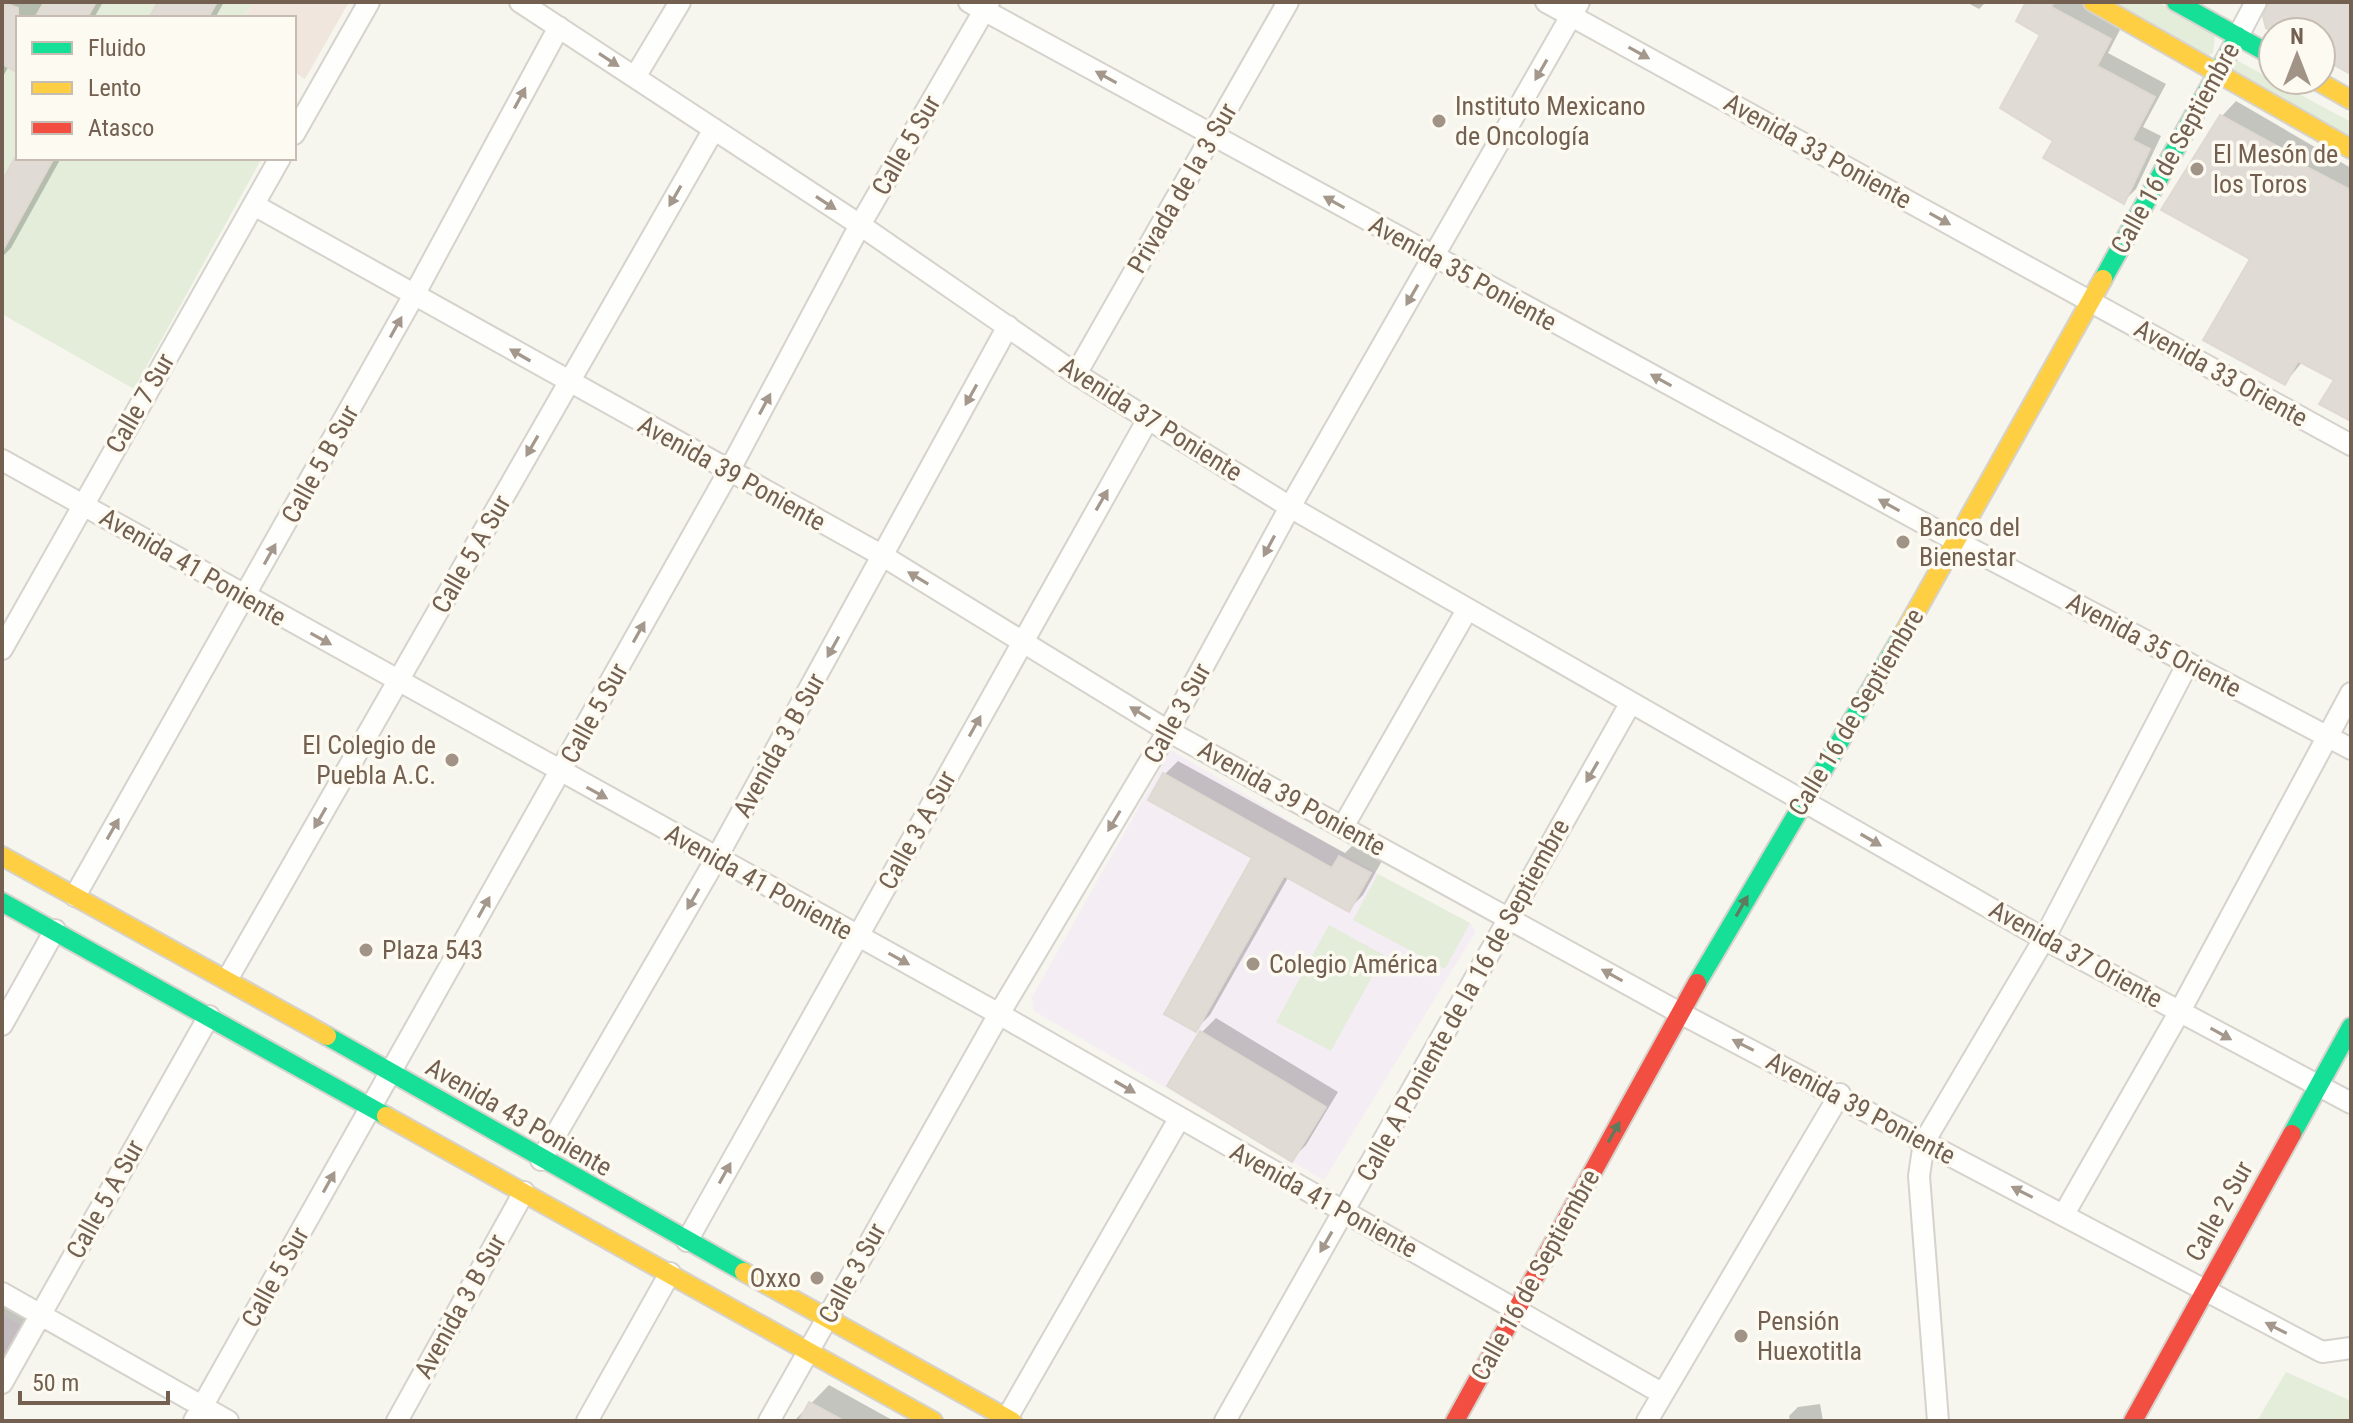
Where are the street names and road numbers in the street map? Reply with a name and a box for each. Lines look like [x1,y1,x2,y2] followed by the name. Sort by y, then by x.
[2105,37,2245,259] street label: Calle 16 de Septiembre
[1719,87,1917,215] street label: Avenida 33 Poniente
[865,90,947,200] street label: Calle 5 Sur
[1121,98,1243,278] street label: Privada de la 3 Sur
[1364,209,1562,337] street label: Avenida 35 Poniente
[2129,313,2313,433] street label: Avenida 33 Oriente
[99,348,181,458] street label: Calle 7 Sur
[1054,351,1248,487] street label: Avenida 37 Poniente
[275,400,365,528] street label: Calle 5 B Sur
[633,409,831,537] street label: Avenida 39 Poniente
[425,490,517,618] street label: Calle 5 A Sur
[95,502,291,632] street label: Avenida 41 Poniente
[2062,586,2246,704] street label: Avenida 35 Oriente
[1782,603,1930,821] street label: Calle 16 de Septiembre
[554,658,634,768] street label: Calle 5 Sur
[1137,658,1217,768] street label: Calle 3 Sur
[727,668,831,822] street label: Avenida 3 B Sur
[1193,734,1391,862] street label: Avenida 39 Poniente
[872,765,962,895] street label: Calle 3 A Sur
[1351,814,1575,1186] street label: Calle A Poniente de la 16 de Septiembre
[660,818,858,946] street label: Avenida 41 Poniente
[1984,894,2168,1014] street label: Avenida 37 Oriente
[1761,1046,1961,1170] street label: Avenida 39 Poniente
[421,1052,617,1182] street label: Avenida 43 Poniente
[60,1134,150,1264] street label: Calle 5 A Sur
[1225,1136,1423,1264] street label: Avenida 41 Poniente
[2179,1156,2259,1266] street label: Calle 2 Sur
[1465,1164,1605,1386] street label: Calle 16 de Septiembre
[812,1218,892,1328] street label: Calle 3 Sur
[235,1222,315,1332] street label: Calle 5 Sur
[408,1229,512,1383] street label: Avenida 3 B Sur

